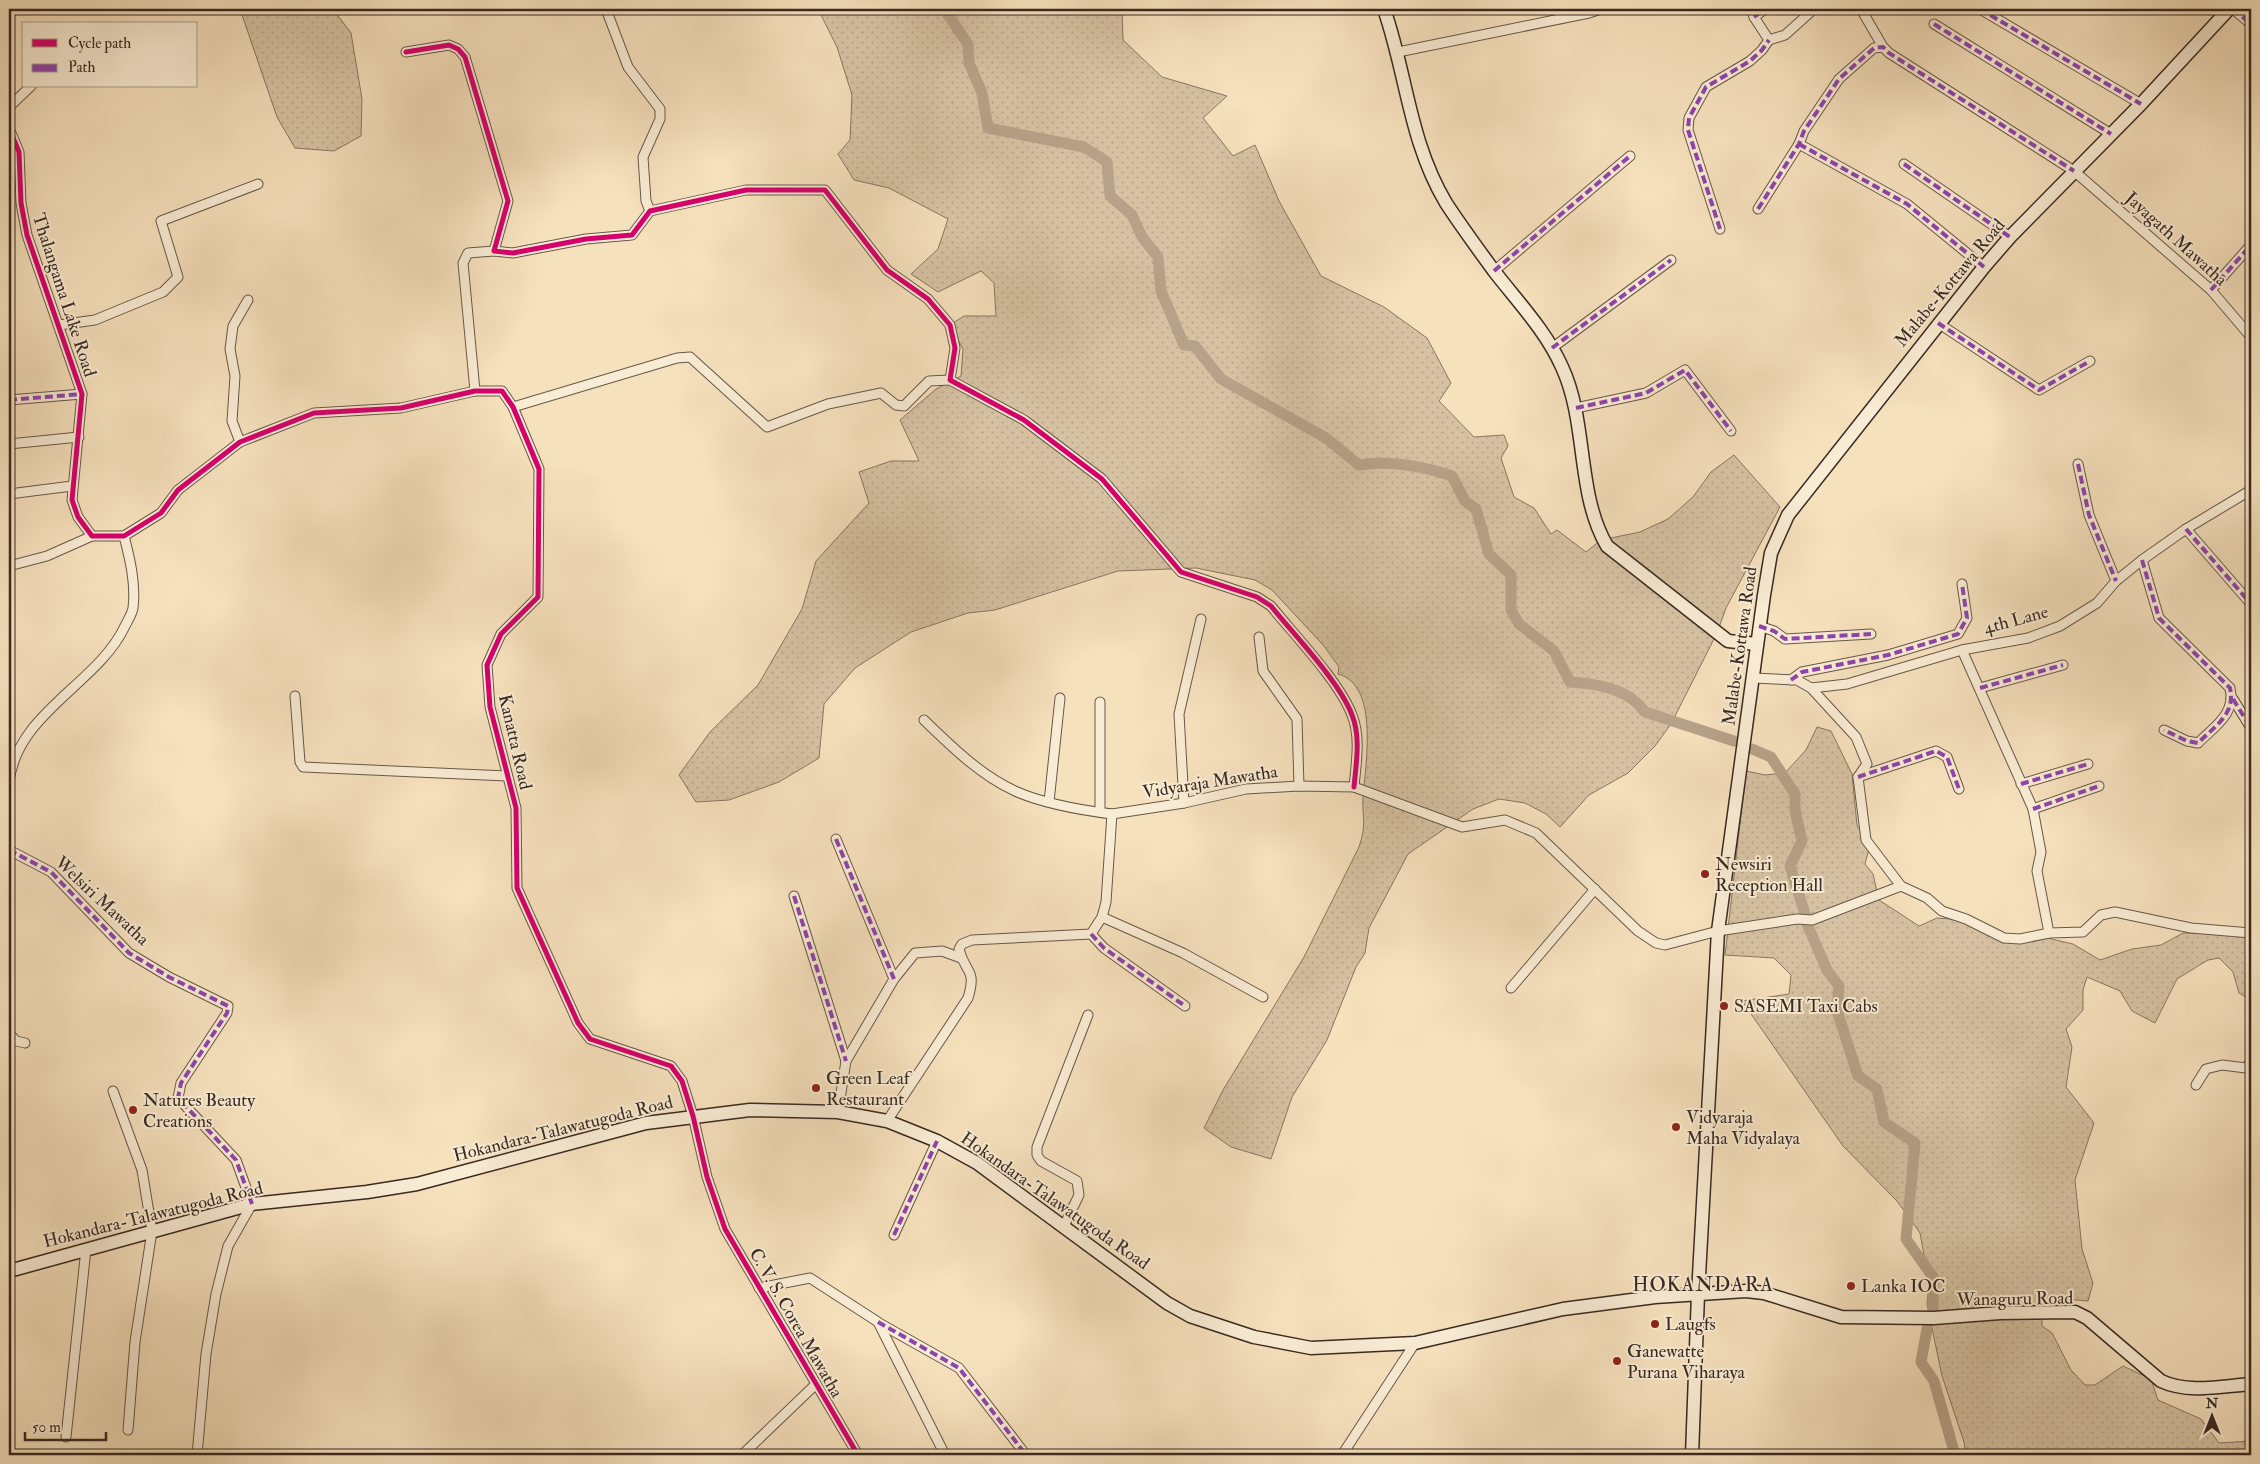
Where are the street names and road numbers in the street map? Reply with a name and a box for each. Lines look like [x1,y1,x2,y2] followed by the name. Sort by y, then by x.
[2119,186,2233,292] street label: Jayagath Mawatha
[27,210,101,380] street label: Thalangama Lake Road
[1890,214,2010,352] street label: Malabe-Kottawa Road
[1717,565,1763,727] street label: Malabe-Kottawa Road
[1981,600,2051,640] street label: 4th Lane
[493,692,537,792] street label: Kanatta Road
[1141,760,1280,804] street label: Vidyaraja Mawatha
[49,851,154,951] street label: Welsiri Mawatha
[451,1091,675,1167] street label: Hokandara-Talawatugoda Road
[956,1127,1154,1275] street label: Hokandara-Talawatugoda Road
[41,1177,265,1253] street label: Hokandara-Talawatugoda Road
[744,1244,849,1402] street label: C. V. S. Corea Mawatha
[1956,1286,2074,1312] street label: Wanaguru Road

